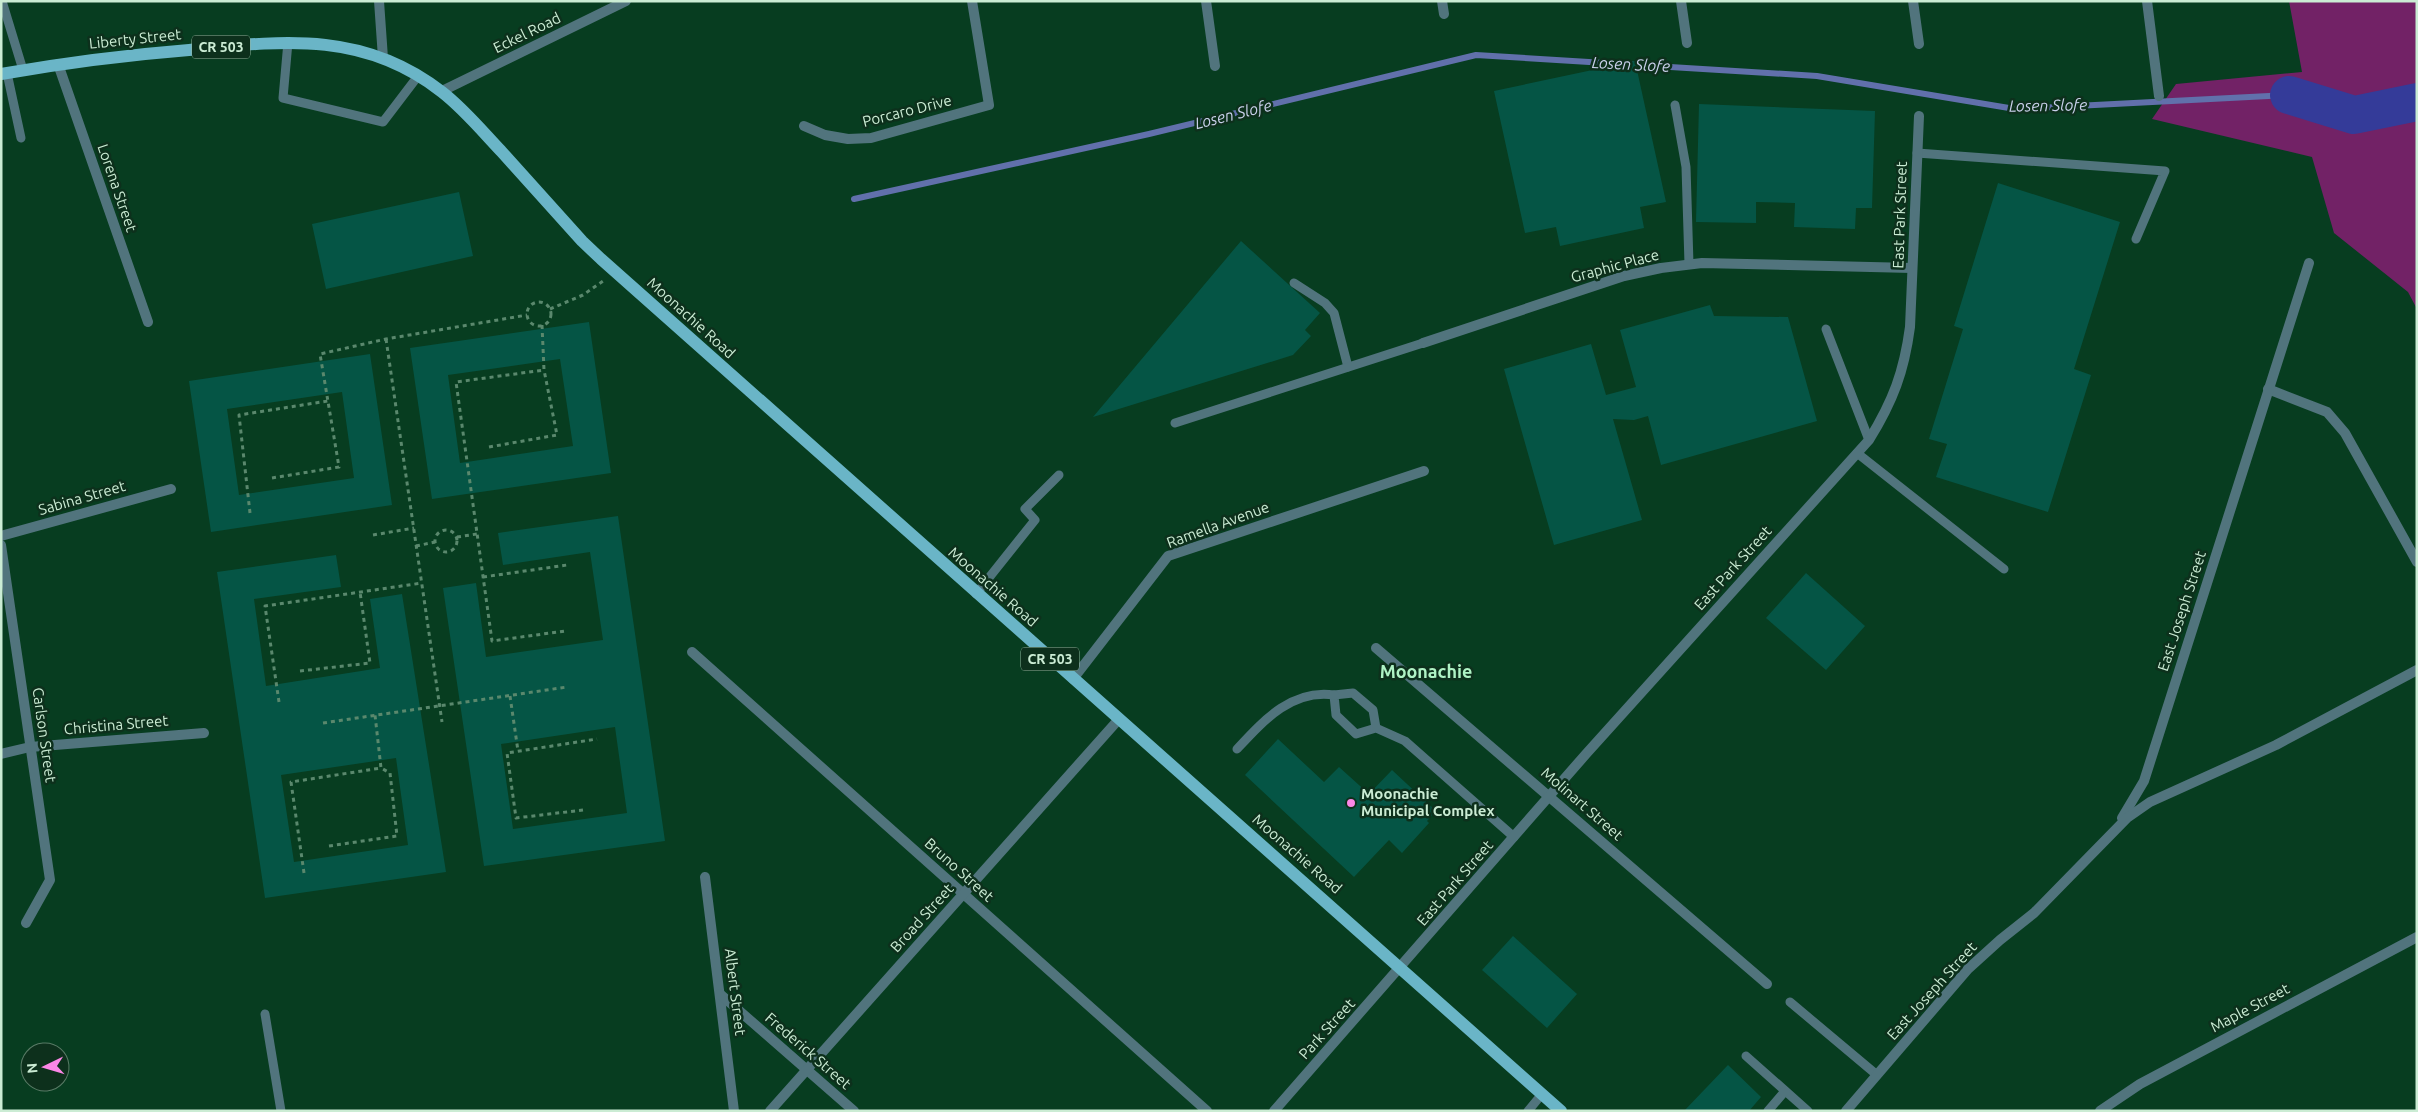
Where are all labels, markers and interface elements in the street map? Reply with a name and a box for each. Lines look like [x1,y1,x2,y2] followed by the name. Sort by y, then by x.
[490,9,563,56] street label: Eckel Road
[88,25,182,52] street label: Liberty Street
[192,36,250,58] road number: CR 503
[1591,53,1671,75] water label: Losen Slofe
[861,91,953,130] street label: Porcaro Drive
[2009,95,2087,115] water label: Losen Slofe
[1193,96,1273,132] water label: Losen Slofe
[94,142,141,234] street label: Lorena Street
[1889,161,1910,269] street label: East Park Street
[1569,246,1661,285] street label: Graphic Place
[644,274,739,362] street label: Moonachie Road
[36,477,127,518] street label: Sabina Street
[1164,498,1271,551] street label: Ramella Avenue
[1690,522,1775,613] street label: East Park Street
[945,543,1041,630] street label: Moonachie Road
[2154,548,2209,673] street label: East Joseph Street
[1021,648,1079,671] road number: CR 503
[1380,661,1472,681] district label: Moonachie
[29,686,60,784] street label: Carlson Street
[63,711,169,738] street label: Christina Street
[1538,764,1627,844] street label: Molinart Street
[1361,785,1495,819] place label: Moonachie Municipal Complex
[1345,797,1357,809] marker: Moonachie Municipal Complex
[1249,810,1345,897] street label: Moonachie Road
[922,834,997,905] street label: Bruno Street
[1413,837,1496,929] street label: East Park Street
[887,880,957,955] street label: Broad Street
[1883,938,1980,1043] street label: East Joseph Street
[722,947,749,1037] street label: Albert Street
[2207,980,2292,1035] street label: Maple Street
[1295,995,1358,1062] street label: Park Street
[762,1009,855,1092] street label: Frederick Street
[20,1042,70,1092] north arrow
[24,1062,40,1074] text: N

